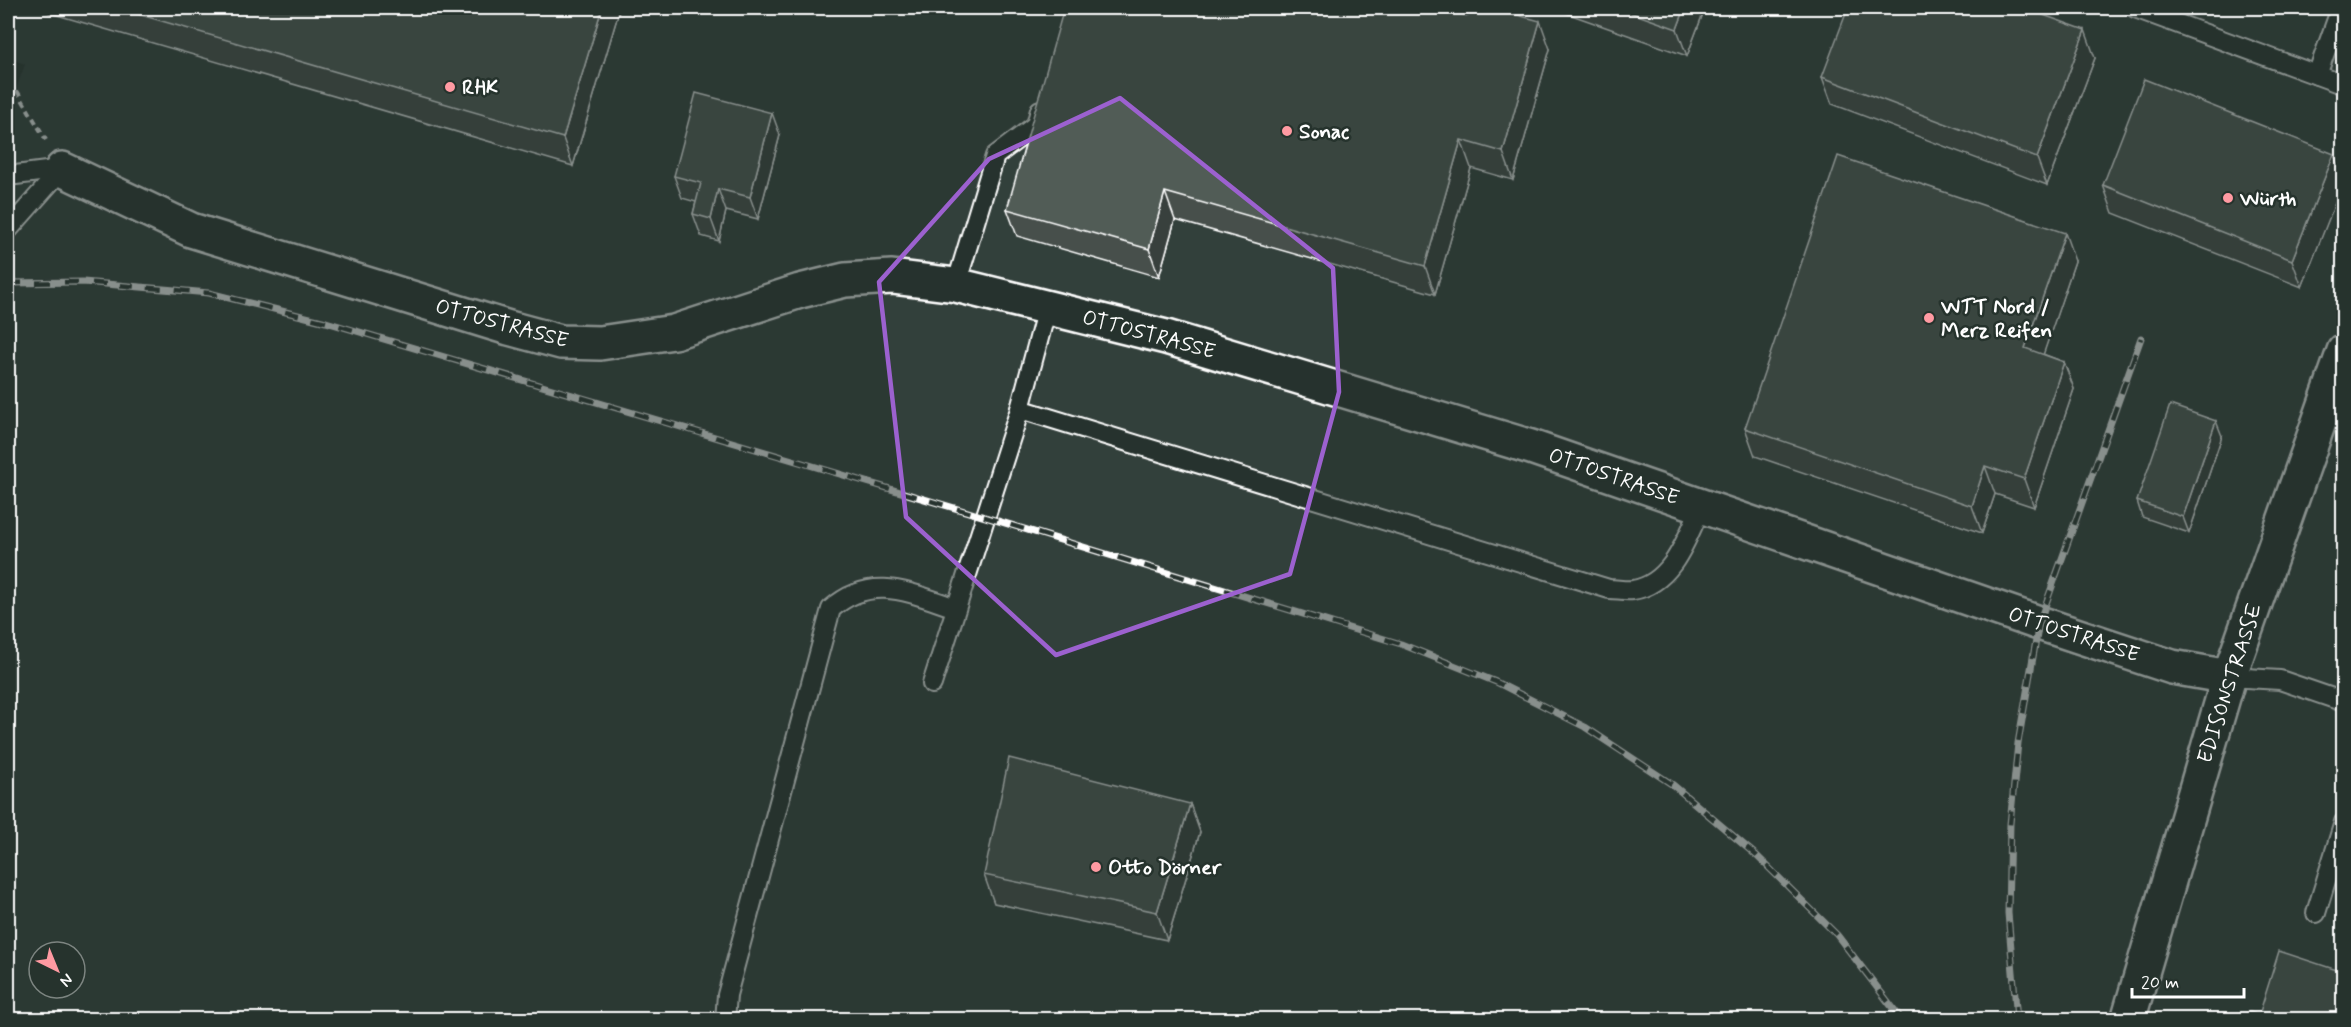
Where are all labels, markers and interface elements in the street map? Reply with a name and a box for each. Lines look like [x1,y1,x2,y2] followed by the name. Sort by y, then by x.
[462,74,498,102] place label: RHK
[443,80,457,94] marker: RHK
[1299,118,1350,146] place label: Sonac
[1280,124,1294,138] marker: Sonac
[2239,185,2297,213] place label: Würth
[2221,191,2235,205] marker: Würth
[432,293,571,355] street label: OTTOSTRASSE
[1940,293,2052,345] place label: WTT Nord / Merz Reifen
[1079,304,1218,366] street label: OTTOSTRASSE
[1922,311,1936,325] marker: WTT Nord / Merz Reifen
[1545,442,1683,512] street label: OTTOSTRASSE
[2191,600,2269,767] street label: EDISONSTRASSE
[2005,601,2143,669] street label: OTTOSTRASSE
[1108,854,1223,882] place label: Otto Dörner
[1089,860,1103,874] marker: Otto Dörner
[27,940,87,1000] north arrow
[2132,961,2244,999] scale bar
[55,969,77,991] text: N
[2141,971,2179,995] text: 20 m

